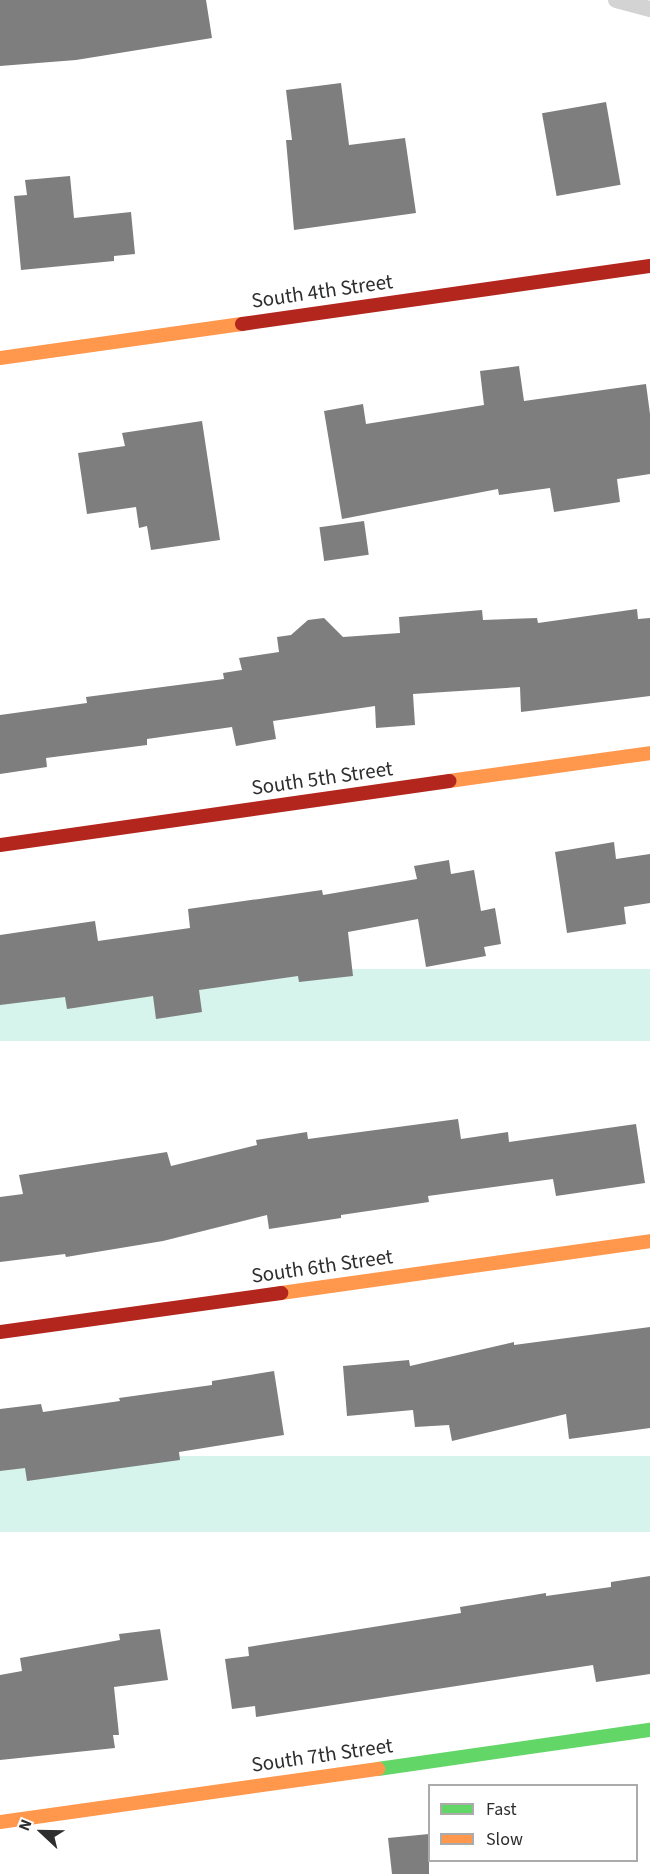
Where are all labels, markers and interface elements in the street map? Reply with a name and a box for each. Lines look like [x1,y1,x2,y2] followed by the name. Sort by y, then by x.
[250,269,394,313] street label: South 4th Street
[250,756,394,800] street label: South 5th Street
[250,1244,394,1288] street label: South 6th Street
[250,1733,394,1777] street label: South 7th Street
[428,1784,638,1862] legend
[486,1797,517,1822] text: Fast
[12,1802,72,1862] north arrow
[13,1816,37,1834] text: N
[486,1827,523,1852] text: Slow

